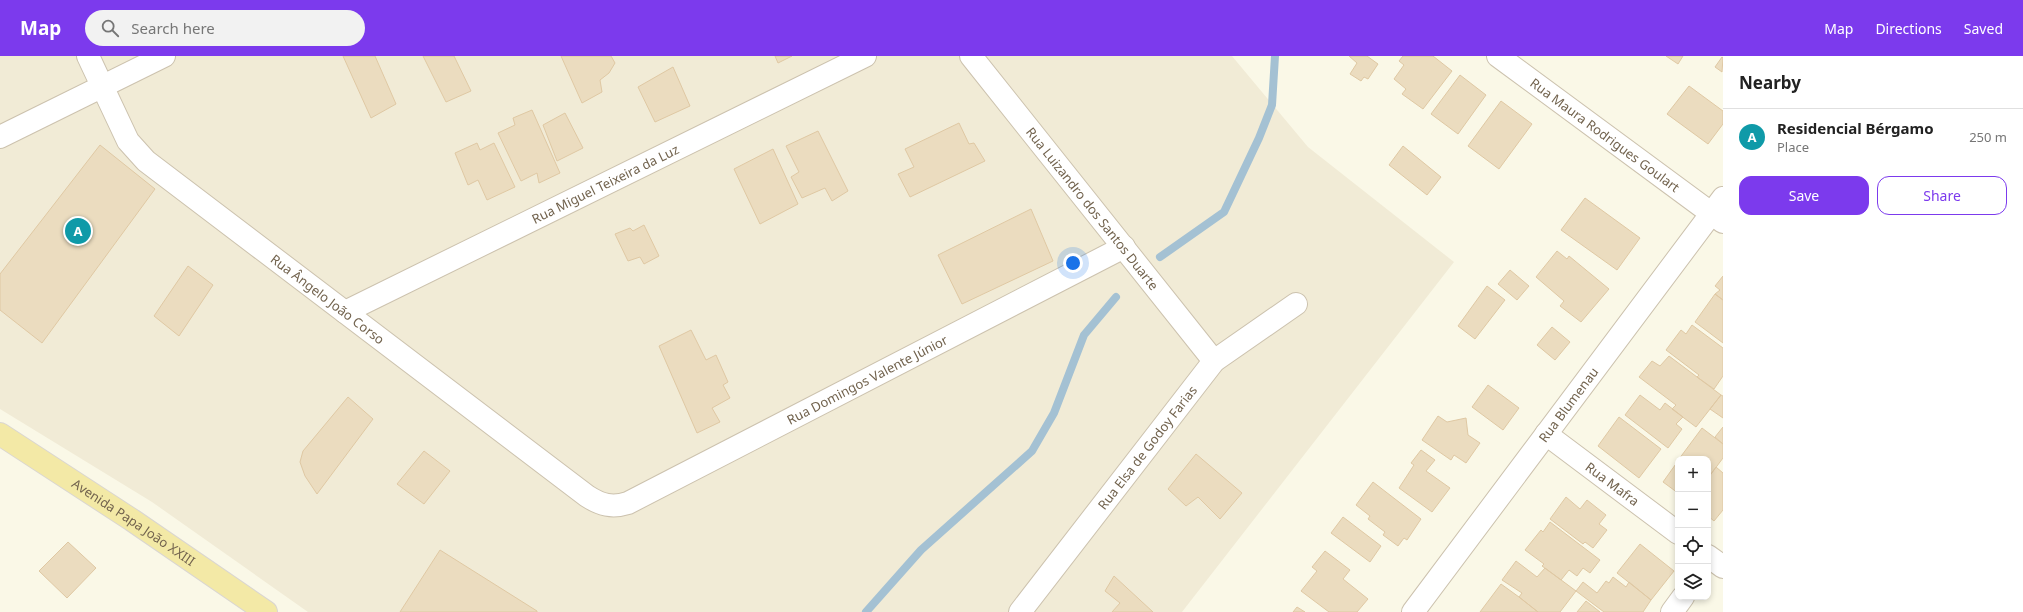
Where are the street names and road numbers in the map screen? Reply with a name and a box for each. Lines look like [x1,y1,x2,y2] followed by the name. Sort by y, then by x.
[1527,74,1684,196] street label: Rua Maura Rodrigues Goulart
[1022,123,1163,294] street label: Rua Luizandro dos Santos Duarte
[529,140,682,228] street label: Rua Miguel Teixeira da Luz
[267,250,388,348] street label: Rua Ângelo João Corso
[784,330,951,429] street label: Rua Domingos Valente Júnior
[1534,363,1602,446] street label: Rua Blumenau
[1093,382,1201,513] street label: Rua Elsa de Godoy Farias
[1582,458,1643,510] street label: Rua Mafra
[69,474,199,570] street label: Avenida Papa João XXIII

